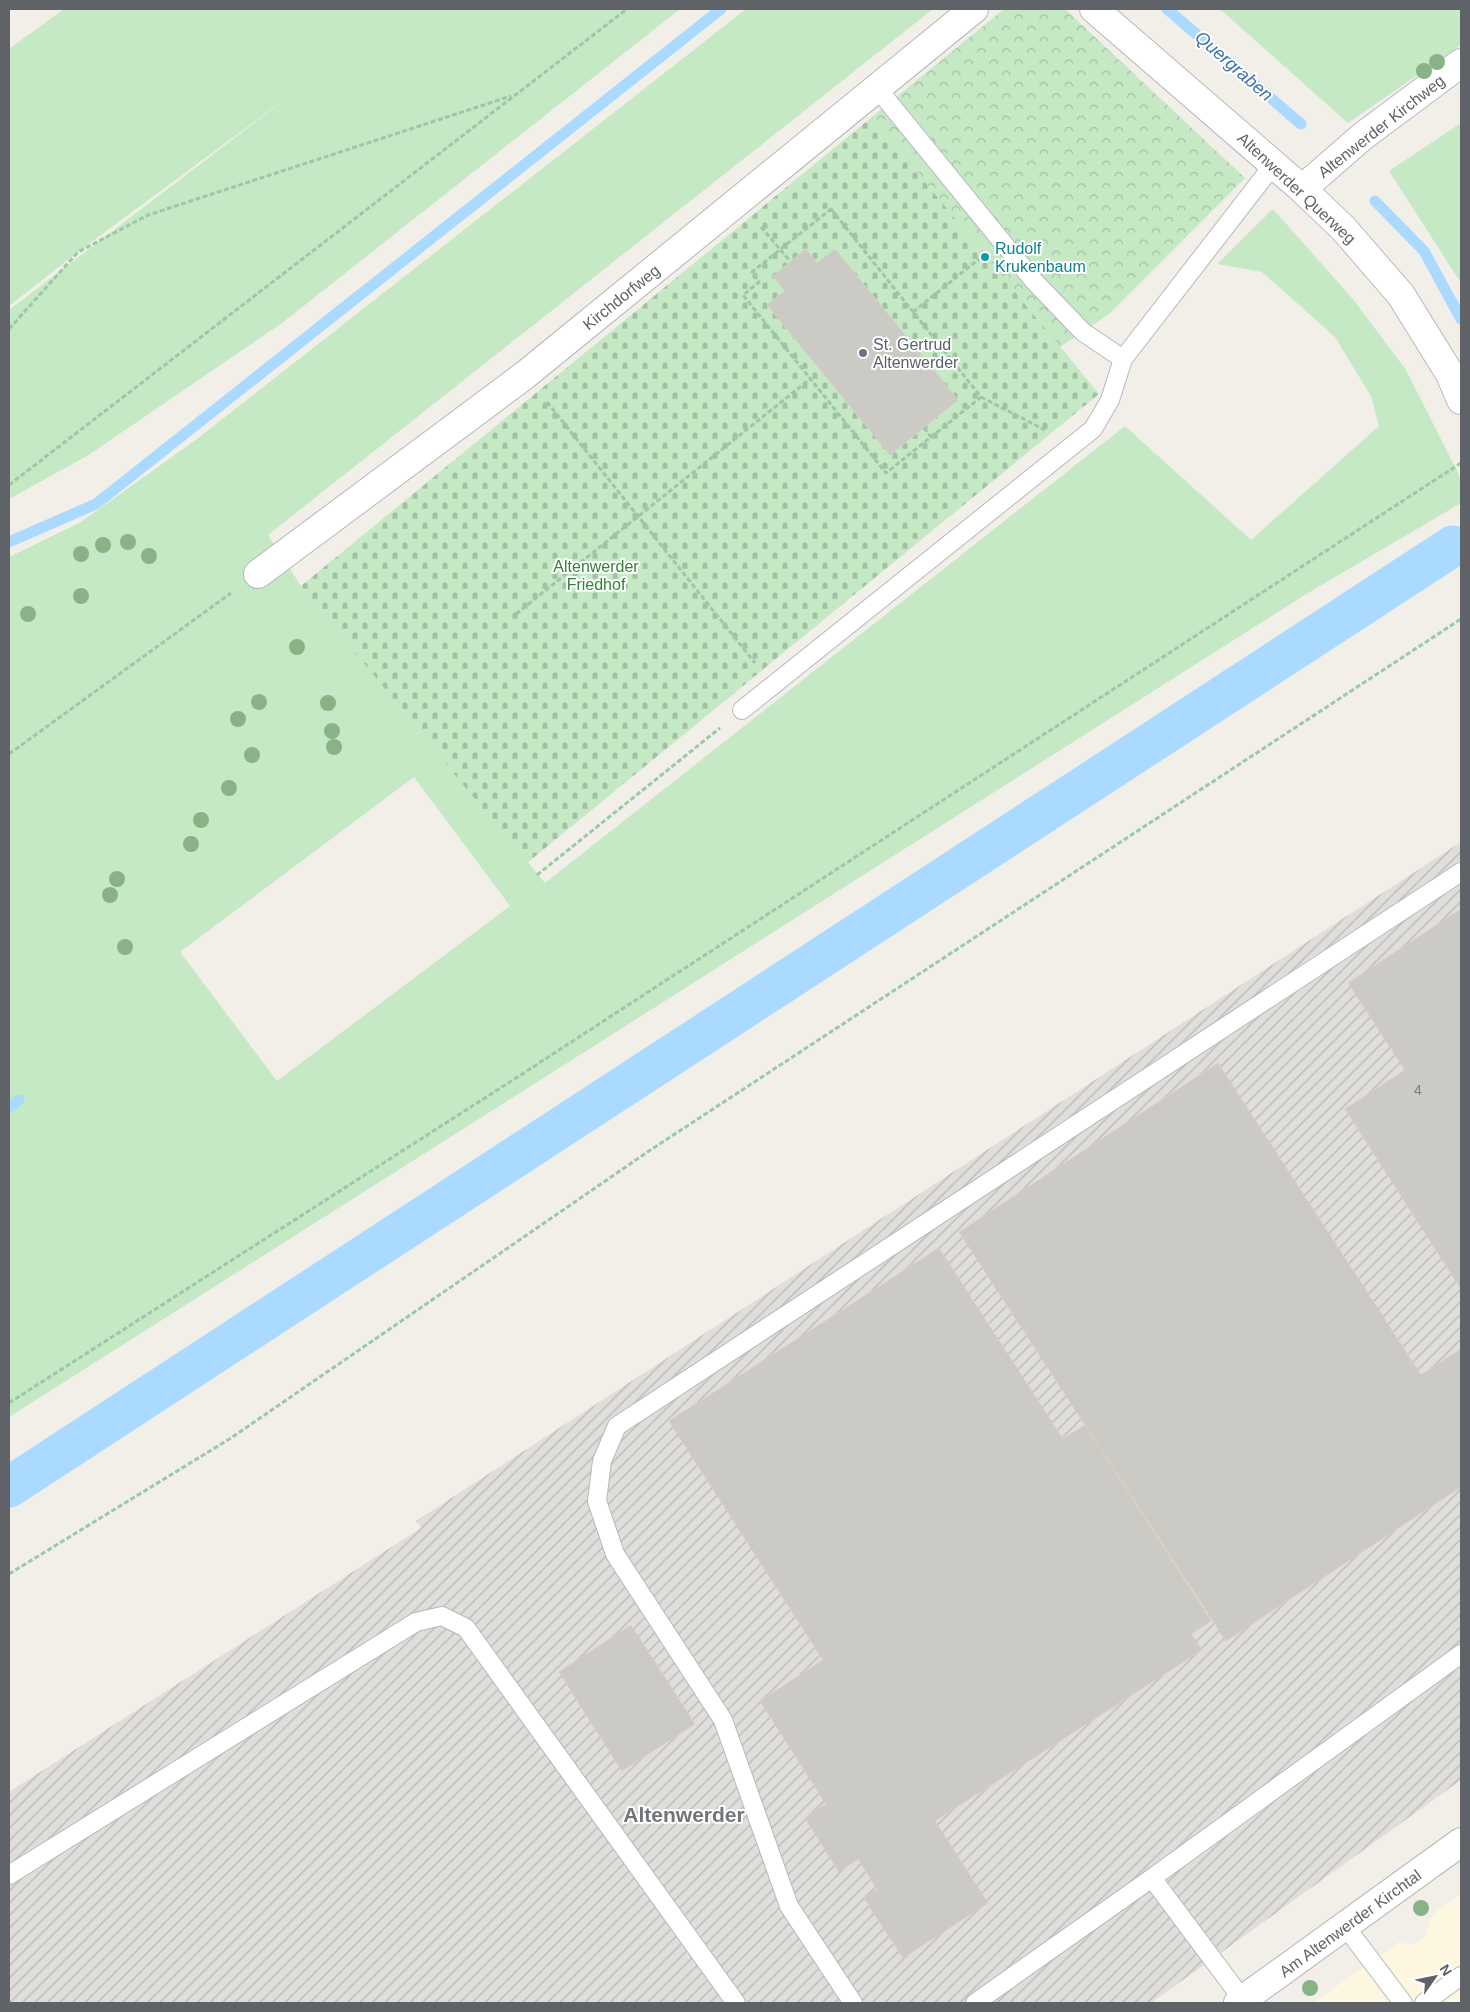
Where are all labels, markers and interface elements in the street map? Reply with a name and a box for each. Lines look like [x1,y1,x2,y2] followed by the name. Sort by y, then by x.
[1191,27,1277,105] water label: Quergraben
[1315,72,1448,181] street label: Altenwerder Kirchweg
[1234,129,1359,247] street label: Altenwerder Querweg
[995,240,1086,275] place label: Rudolf Krukenbaum
[979,251,991,263] marker: Rudolf Krukenbaum
[580,261,663,333] street label: Kirchdorfweg
[873,336,959,371] place label: St. Gertrud Altenwerder
[857,347,869,359] marker: St. Gertrud Altenwerder
[553,558,639,593] park label: Altenwerder Friedhof
[1414,1082,1422,1098] house number: 4
[623,1803,745,1826] district label: Altenwerder
[1276,1866,1424,1980] street label: Am Altenwerder Kirchtal
[1410,1952,1460,2002] north arrow
[1436,1961,1455,1979] text: N

